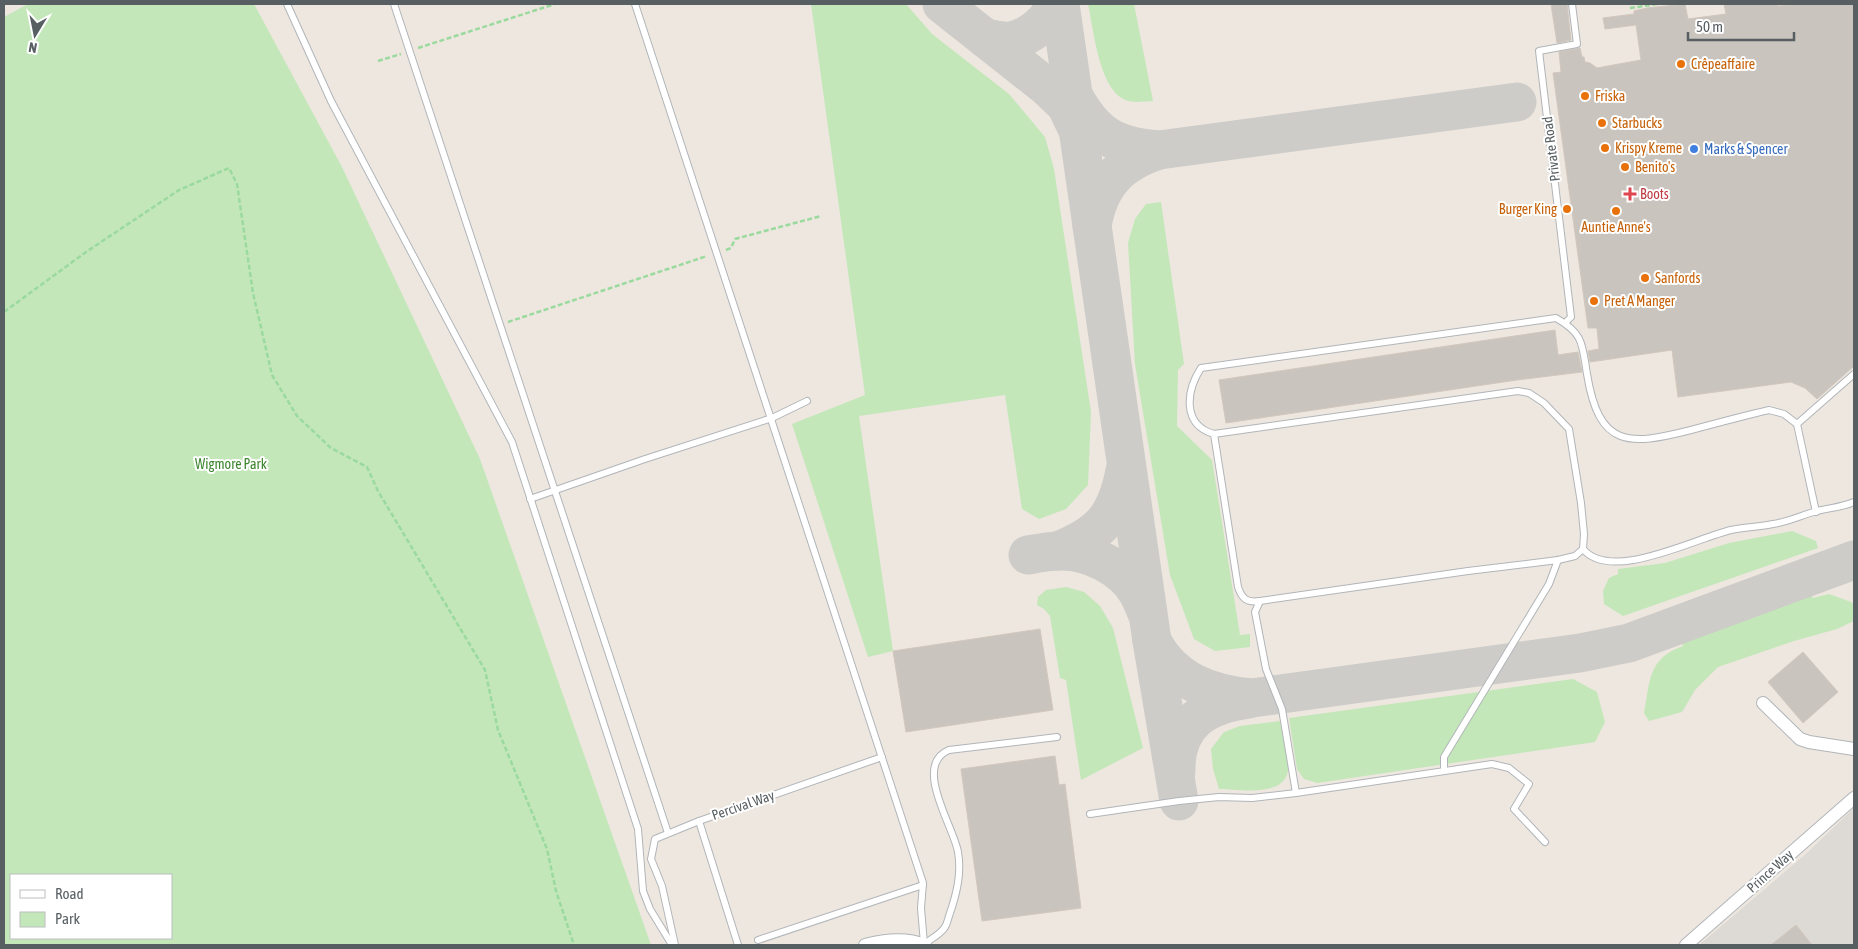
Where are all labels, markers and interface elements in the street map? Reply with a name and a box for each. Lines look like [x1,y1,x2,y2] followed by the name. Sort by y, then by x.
[10,10,60,60] north arrow
[1688,10,1794,42] scale bar
[1696,18,1723,35] text: 50 m
[27,39,38,56] text: N
[1691,56,1755,72] place label: Crêpeaffaire
[1675,58,1687,70] marker: Crêpeaffaire
[1595,88,1625,104] place label: Friska
[1579,90,1591,102] marker: Friska
[1612,115,1662,131] place label: Starbucks
[1539,116,1563,182] street label: Private Road
[1596,117,1608,129] marker: Starbucks
[1615,140,1682,156] place label: Krispy Kreme
[1704,141,1788,157] place label: Marks & Spencer
[1599,142,1611,154] marker: Krispy Kreme
[1688,143,1700,155] marker: Marks & Spencer
[1635,159,1675,175] place label: Benito's
[1619,161,1631,173] marker: Benito's
[1640,186,1669,202] place label: Boots
[1624,188,1636,200] marker: Boots
[1499,201,1557,217] place label: Burger King
[1561,203,1573,215] marker: Burger King
[1610,205,1622,217] marker: Auntie Anne's
[1581,219,1651,235] place label: Auntie Anne's
[1655,270,1700,286] place label: Sanfords
[1639,272,1651,284] marker: Sanfords
[1604,293,1676,309] place label: Pret A Manger
[1588,295,1600,307] marker: Pret A Manger
[195,456,267,472] park label: Wigmore Park
[709,787,777,823] street label: Percival Way
[1744,846,1797,896] street label: Prince Way
[10,874,172,939] legend
[55,885,84,902] text: Road
[55,910,80,927] text: Park

